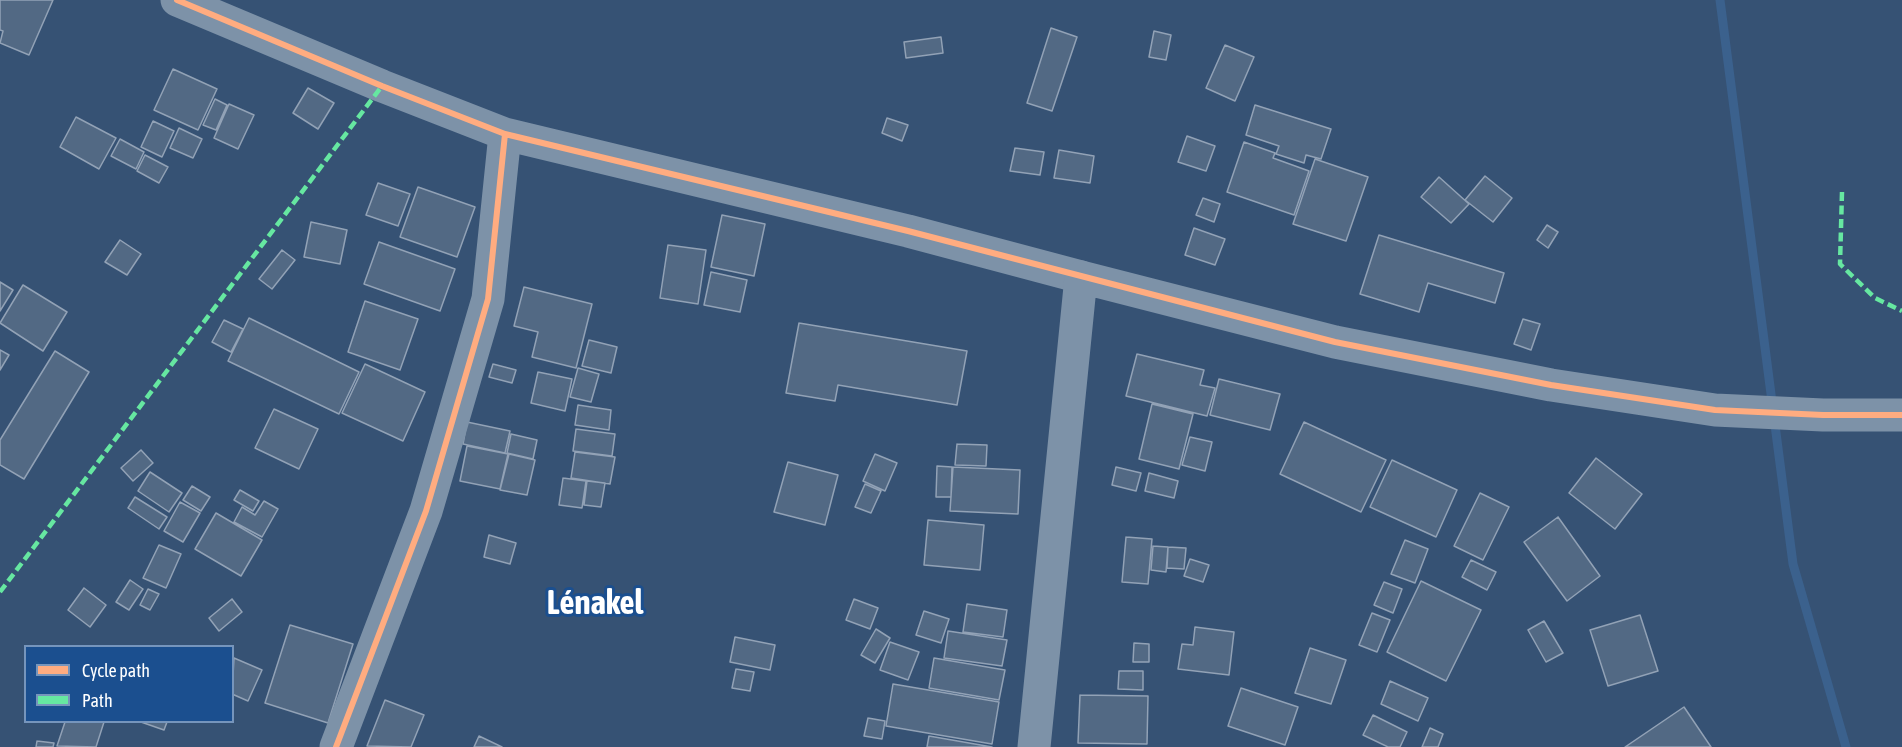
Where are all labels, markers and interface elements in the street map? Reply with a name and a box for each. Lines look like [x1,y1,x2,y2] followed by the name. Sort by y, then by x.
[547,584,643,624] district label: Lénakel
[24,645,234,723] legend
[82,660,150,681] text: Cycle path
[82,690,113,711] text: Path

